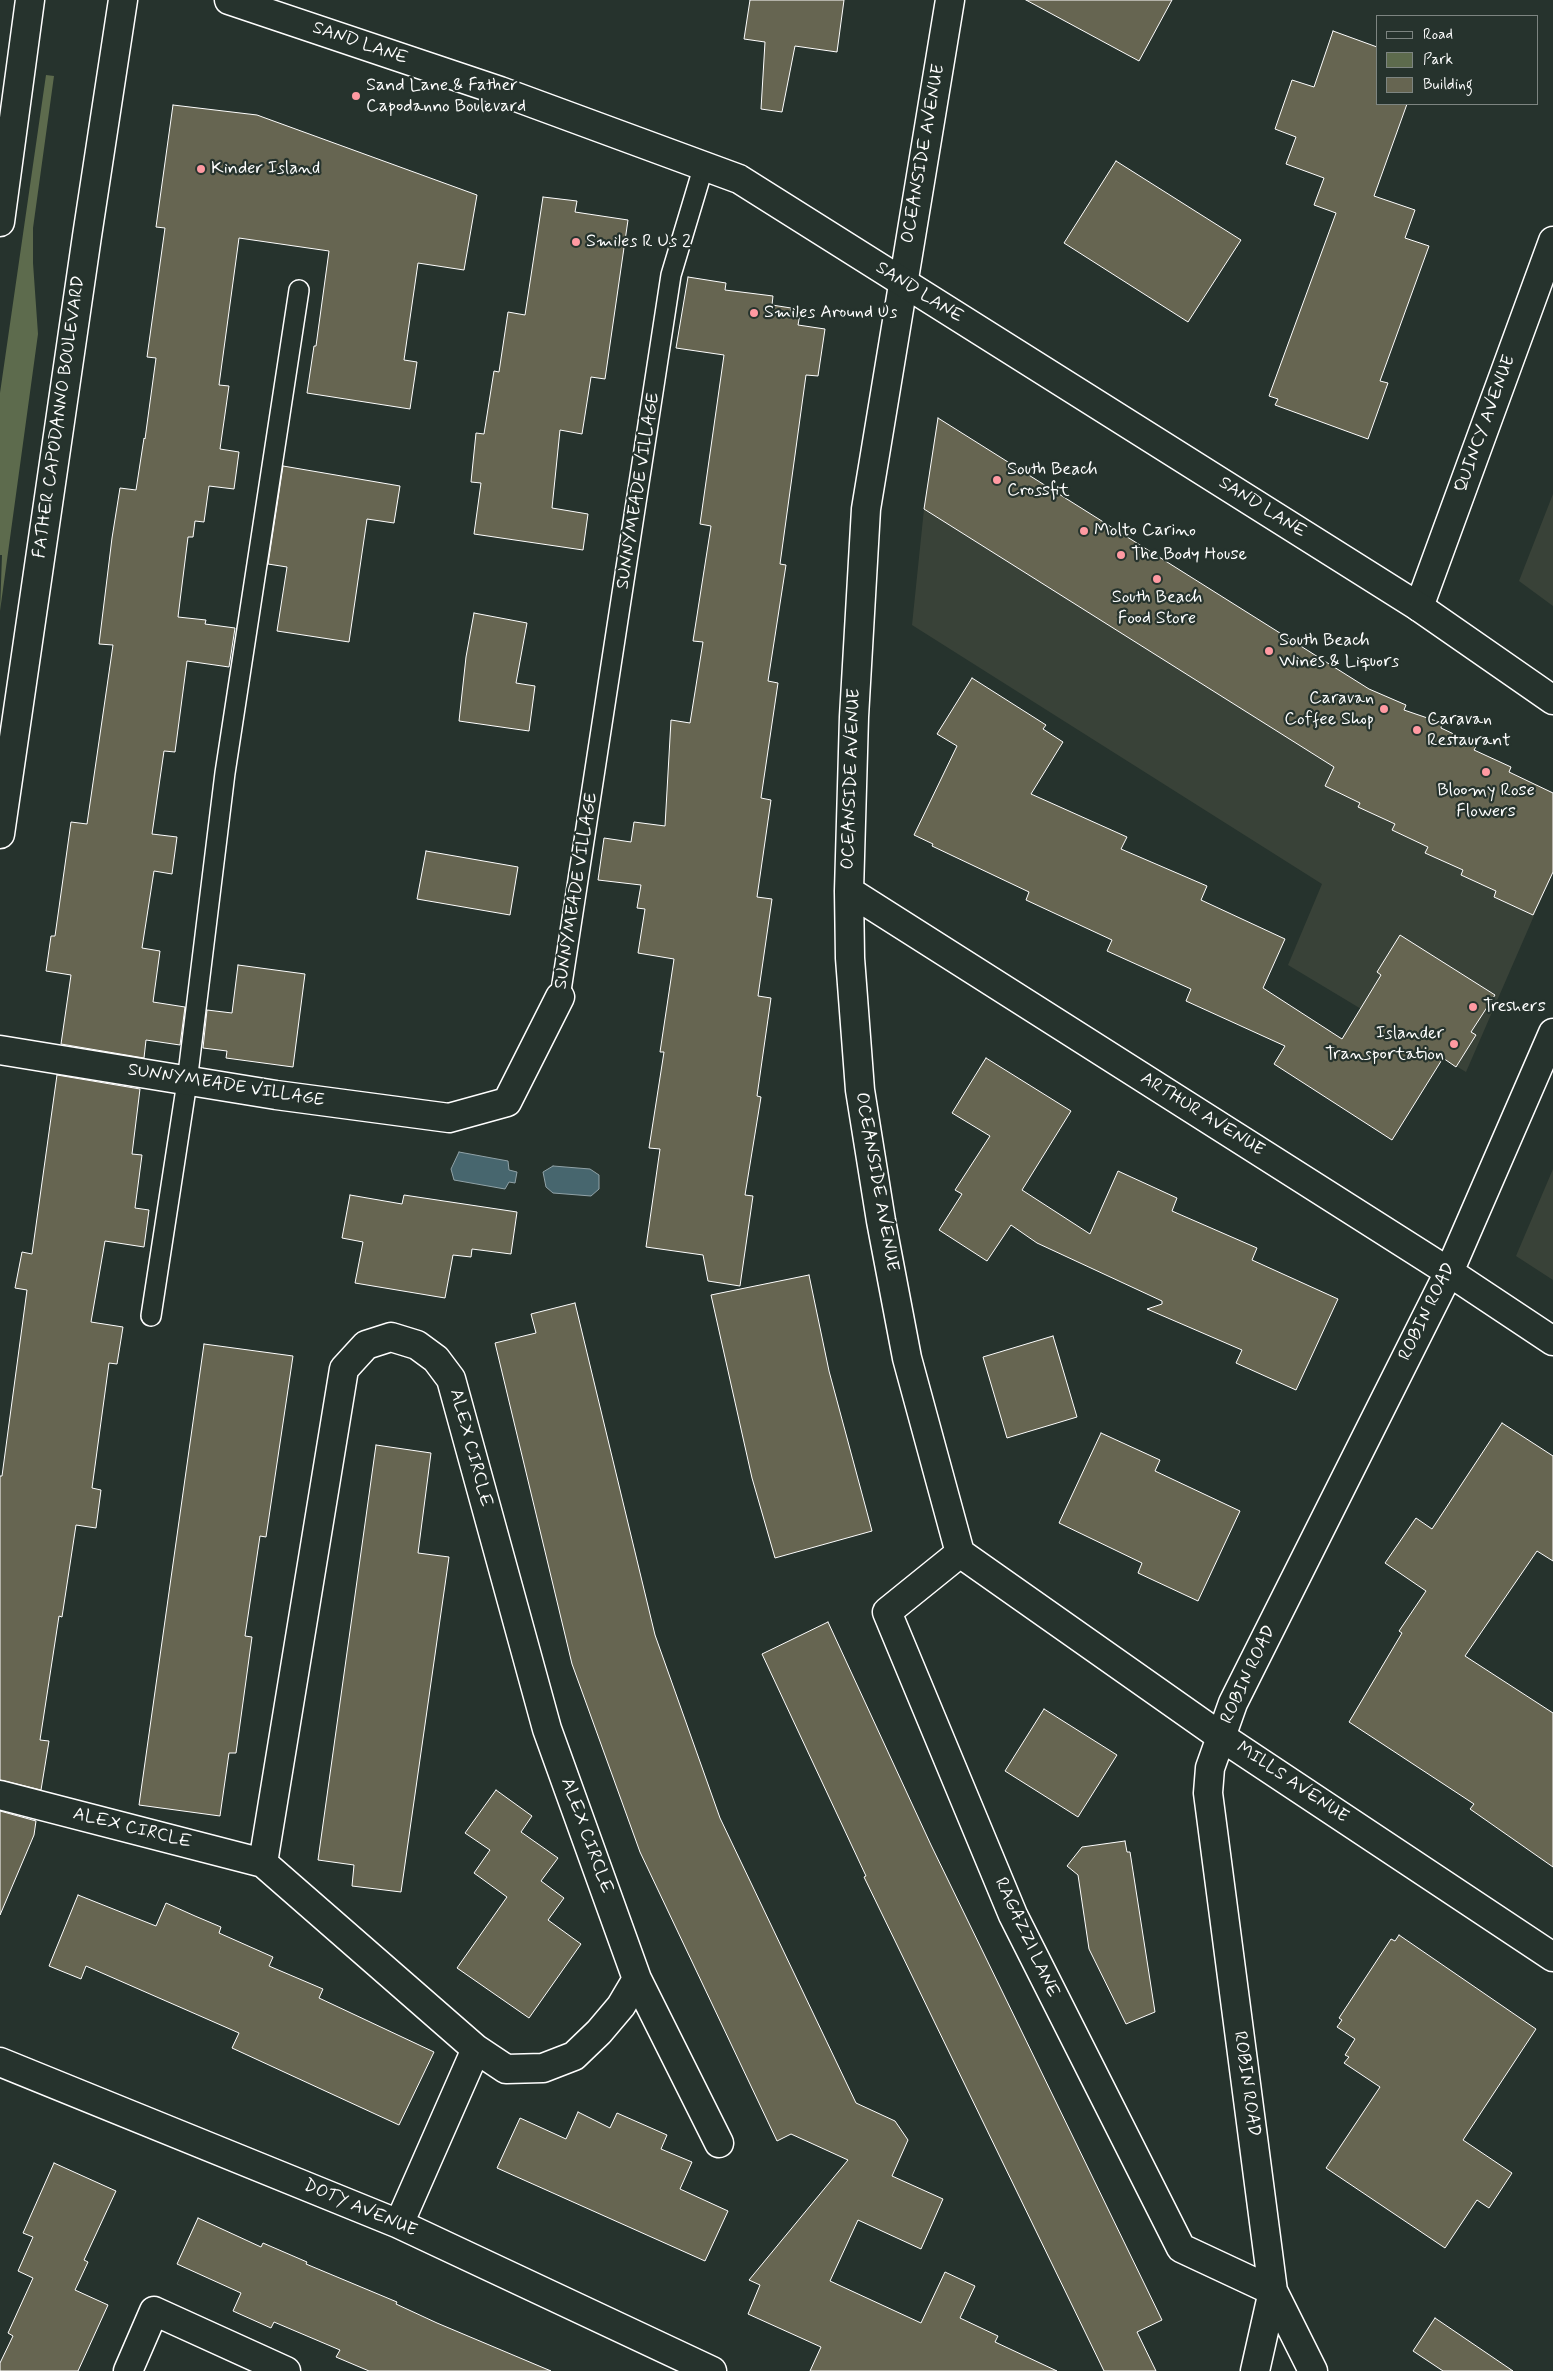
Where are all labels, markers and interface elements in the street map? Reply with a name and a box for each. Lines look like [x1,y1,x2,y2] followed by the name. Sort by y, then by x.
[1376,15,1538,105] legend
[310,18,410,70] street label: SAND LANE
[1423,25,1453,45] text: Road
[1423,50,1453,70] text: Park
[898,63,950,245] street label: OCEANSIDE AVENUE
[366,75,526,118] place label: Sand Lane & Father Capodanno Boulevard
[1423,75,1473,95] text: Building
[350,90,362,102] marker: Sand Lane & Father Capodanno Boulevard
[211,158,320,180] place label: Kinder Island
[195,163,207,175] marker: Kinder Island
[586,231,691,253] place label: Smiles R Us 2
[570,236,582,248] marker: Smiles R Us 2
[871,258,967,328] street label: SAND LANE
[29,274,91,560] street label: FATHER CAPODANNO BOULEVARD
[764,302,897,324] place label: Smiles Around Us
[748,307,760,319] marker: Smiles Around Us
[1451,352,1521,496] street label: QUINCY AVENUE
[613,391,665,591] street label: SUNNYMEADE VILLAGE
[1007,459,1098,502] place label: South Beach Crossfit
[1214,473,1310,543] street label: SAND LANE
[991,474,1003,486] marker: South Beach Crossfit
[1094,520,1196,542] place label: Molto Carino
[1078,525,1090,537] marker: Molto Carino
[1131,544,1247,566] place label: The Body House
[1115,549,1127,561] marker: The Body House
[1151,573,1163,585] marker: South Beach Food Store
[1112,587,1202,630] place label: South Beach Food Store
[1279,630,1399,672] place label: South Beach Wines & Liquors
[1263,645,1275,657] marker: South Beach Wines & Liquors
[838,688,866,870] street label: OCEANSIDE AVENUE
[1284,688,1374,731] place label: Caravan Coffee Shop
[1378,703,1390,715] marker: Caravan Coffee Shop
[1427,709,1511,752] place label: Caravan Restaurant
[1411,724,1423,736] marker: Caravan Restaurant
[1480,766,1492,778] marker: Bloomy Rose Flowers
[1437,780,1535,822] place label: Bloomy Rose Flowers
[551,791,603,991] street label: SUNNYMEADE VILLAGE
[1483,996,1546,1018] place label: Treshers
[1467,1001,1479,1013] marker: Treshers
[1325,1023,1444,1066] place label: Islander Transportation
[1448,1038,1460,1050] marker: Islander Transportation
[126,1060,326,1112] street label: SUNNYMEADE VILLAGE
[1136,1068,1268,1162] street label: ARTHUR AVENUE
[850,1091,902,1273] street label: OCEANSIDE AVENUE
[1395,1260,1461,1364] street label: ROBIN ROAD
[444,1387,496,1509] street label: ALEX CIRCLE
[1217,1622,1281,1728] street label: ROBIN ROAD
[1232,1738,1352,1828] street label: MILLS AVENUE
[555,1775,617,1897] street label: ALEX CIRCLE
[71,1804,193,1854] street label: ALEX CIRCLE
[989,1875,1063,2001] street label: RAGAZZI LANE
[1228,2030,1264,2138] street label: ROBIN ROAD
[300,2175,420,2243] street label: DOTY AVENUE

